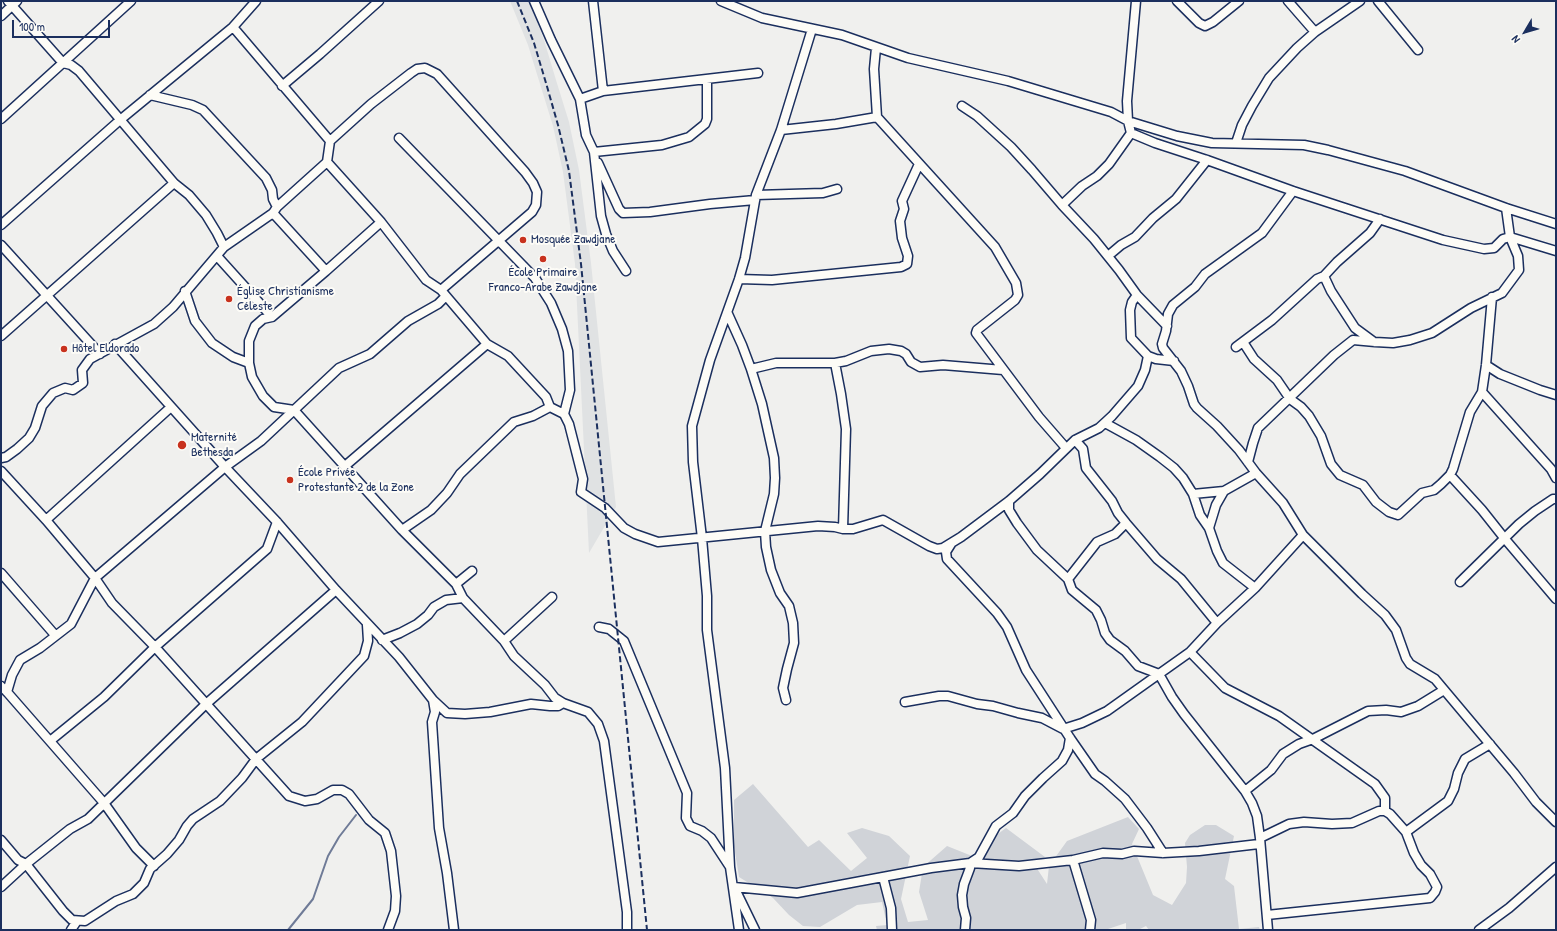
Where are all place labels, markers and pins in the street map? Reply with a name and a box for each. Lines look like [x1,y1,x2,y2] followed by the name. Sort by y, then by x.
[531,232,616,248] place label: Mosquée Zawdjane
[518,235,528,245] marker: Mosquée Zawdjane
[538,254,548,264] marker: École Primaire Franco-Arabe Zawdjane
[489,265,597,296] place label: École Primaire Franco-Arabe Zawdjane
[237,284,334,315] place label: Église Christianisme Céleste
[224,294,234,304] marker: Église Christianisme Céleste
[72,341,139,357] place label: Hôtel Eldorado
[59,344,69,354] marker: Hôtel Eldorado
[191,430,237,461] place label: Maternité Bethesda
[176,439,188,451] marker: Maternité Bethesda
[298,465,414,496] place label: École Privée Protestante 2 de la Zone
[285,475,295,485] marker: École Privée Protestante 2 de la Zone

